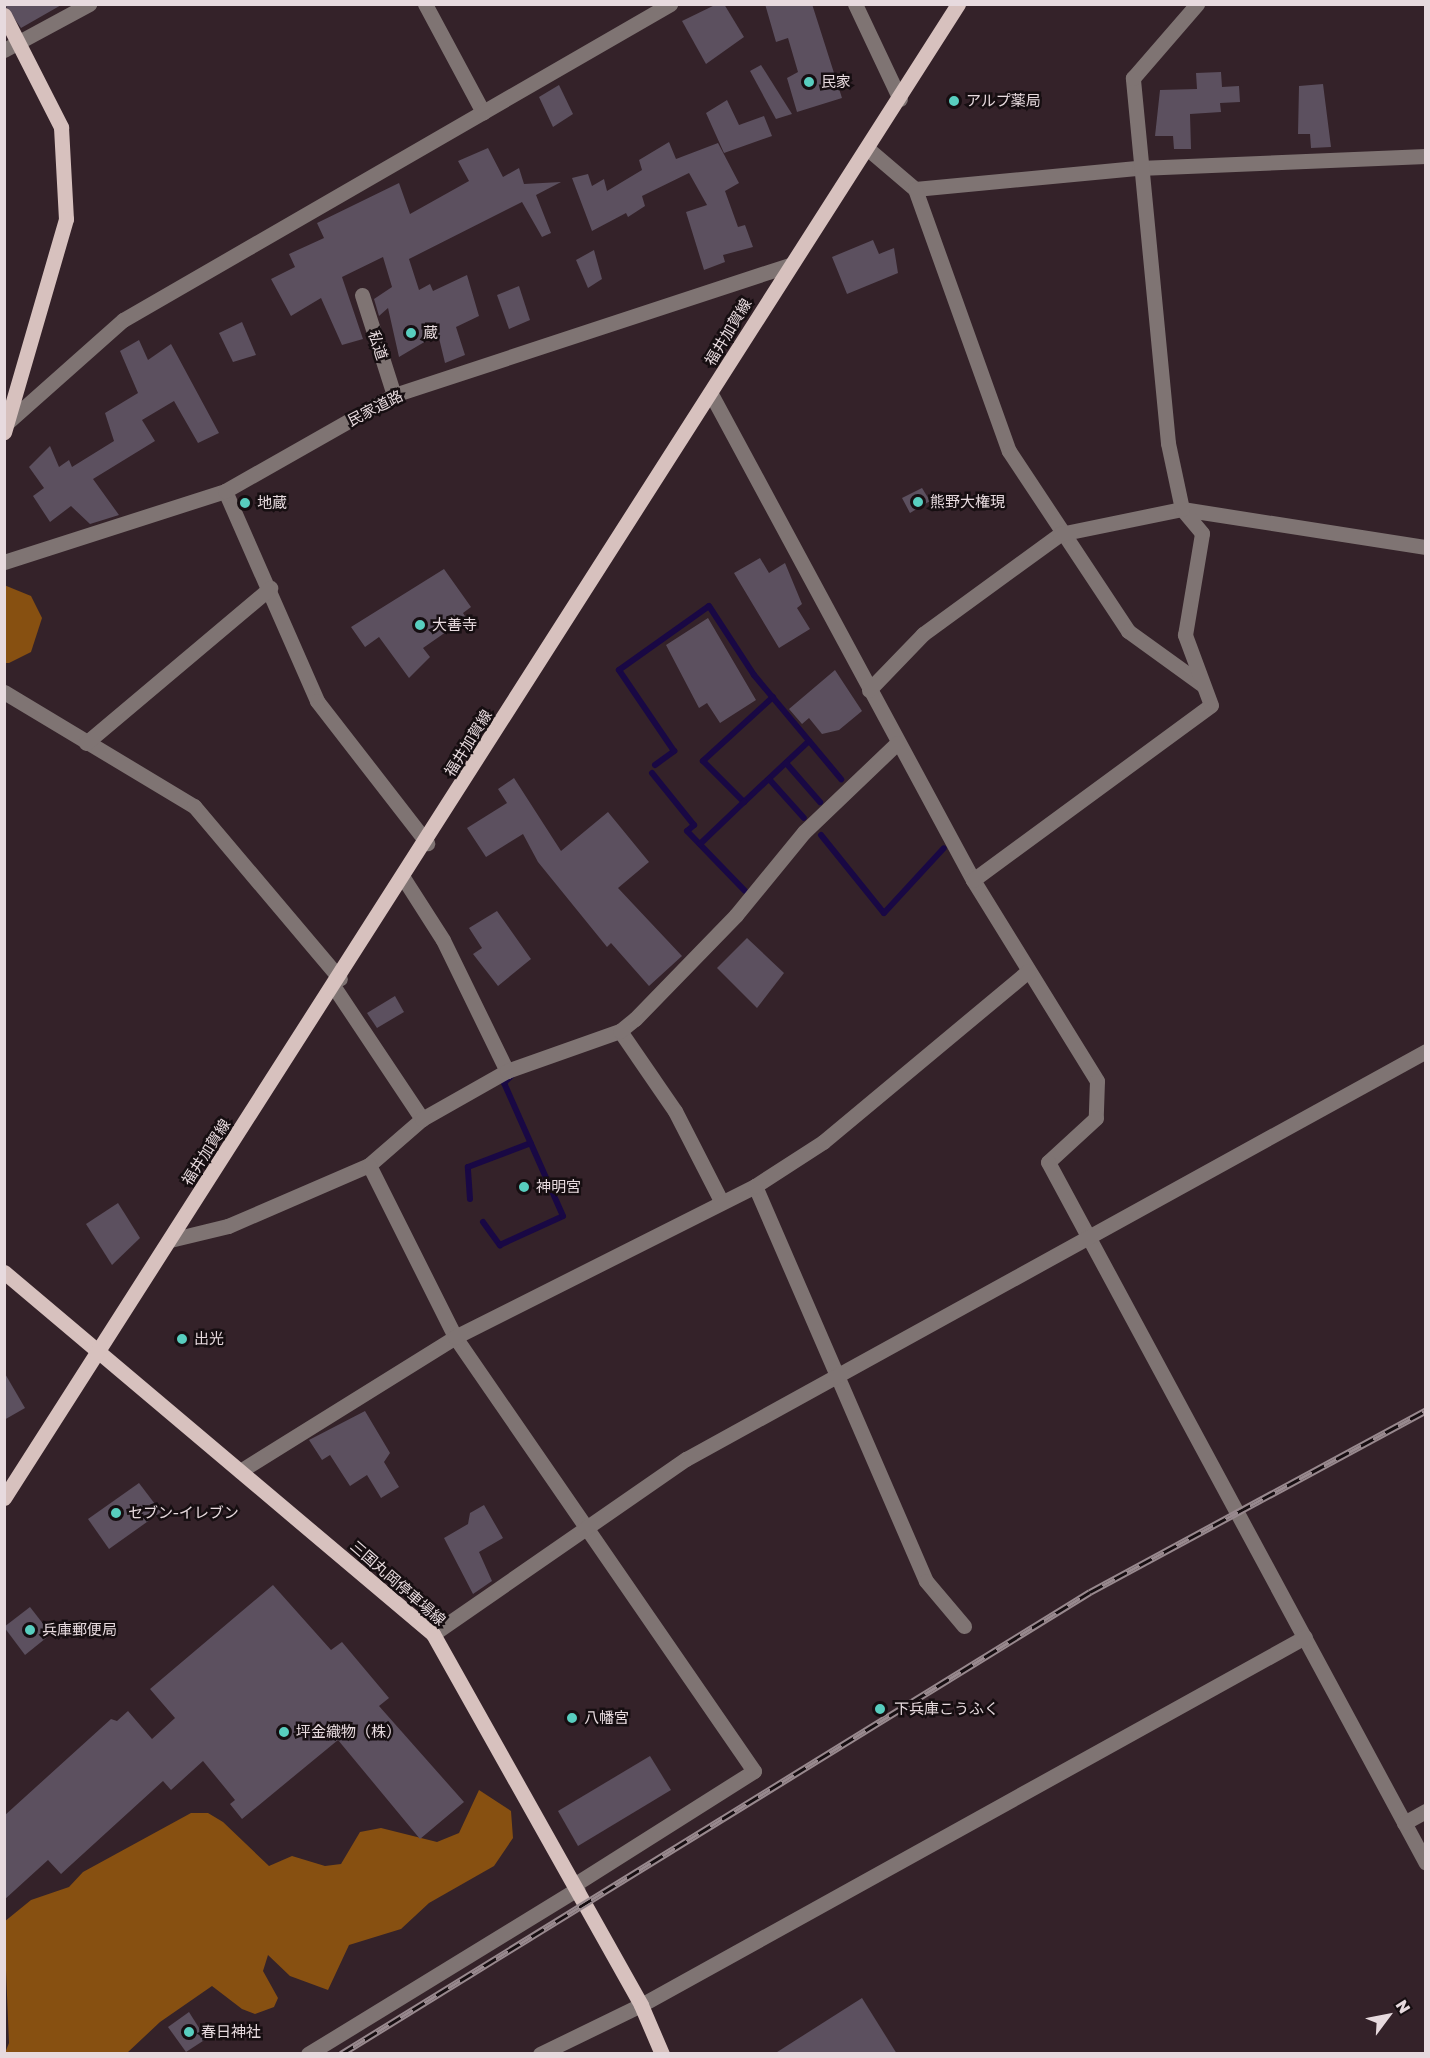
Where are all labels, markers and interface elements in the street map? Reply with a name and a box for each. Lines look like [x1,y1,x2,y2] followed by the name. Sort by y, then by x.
[821,73,851,91] place label: 民家
[802,75,816,89] marker: 民家
[966,92,1041,110] place label: アルプ薬局
[947,94,961,108] marker: アルプ薬局
[701,295,755,369] street label: 福井加賀線
[423,324,438,342] place label: 蔵
[404,326,418,340] marker: 蔵
[365,328,391,362] street label: 私道
[344,386,406,430] street label: 民家道路
[930,493,1005,511] place label: 熊野大権現
[257,494,287,512] place label: 地蔵
[911,495,925,509] marker: 熊野大権現
[238,496,252,510] marker: 地蔵
[432,616,477,634] place label: 大善寺
[413,618,427,632] marker: 大善寺
[440,706,496,780] street label: 福井加賀線
[178,1116,234,1188] street label: 福井加賀線
[536,1178,581,1196] place label: 神明宮
[517,1180,531,1194] marker: 神明宮
[194,1330,224,1348] place label: 出光
[175,1332,189,1346] marker: 出光
[128,1504,239,1522] place label: セブン-イレブン
[109,1506,123,1520] marker: セブン-イレブン
[347,1537,449,1629] street label: 三国丸岡停車場線
[42,1621,117,1639] place label: 兵庫郵便局
[23,1623,37,1637] marker: 兵庫郵便局
[871,1700,889,1718] marker: 下兵庫こうふく
[894,1700,999,1718] place label: 下兵庫こうふく
[584,1709,629,1727] place label: 八幡宮
[565,1711,579,1725] marker: 八幡宮
[296,1723,401,1741] place label: 坪金織物（株）
[277,1725,291,1739] marker: 坪金織物（株）
[1358,1986,1418,2046] north arrow
[1392,1996,1415,2017] text: N
[201,2023,261,2041] place label: 春日神社
[182,2025,196,2039] marker: 春日神社

